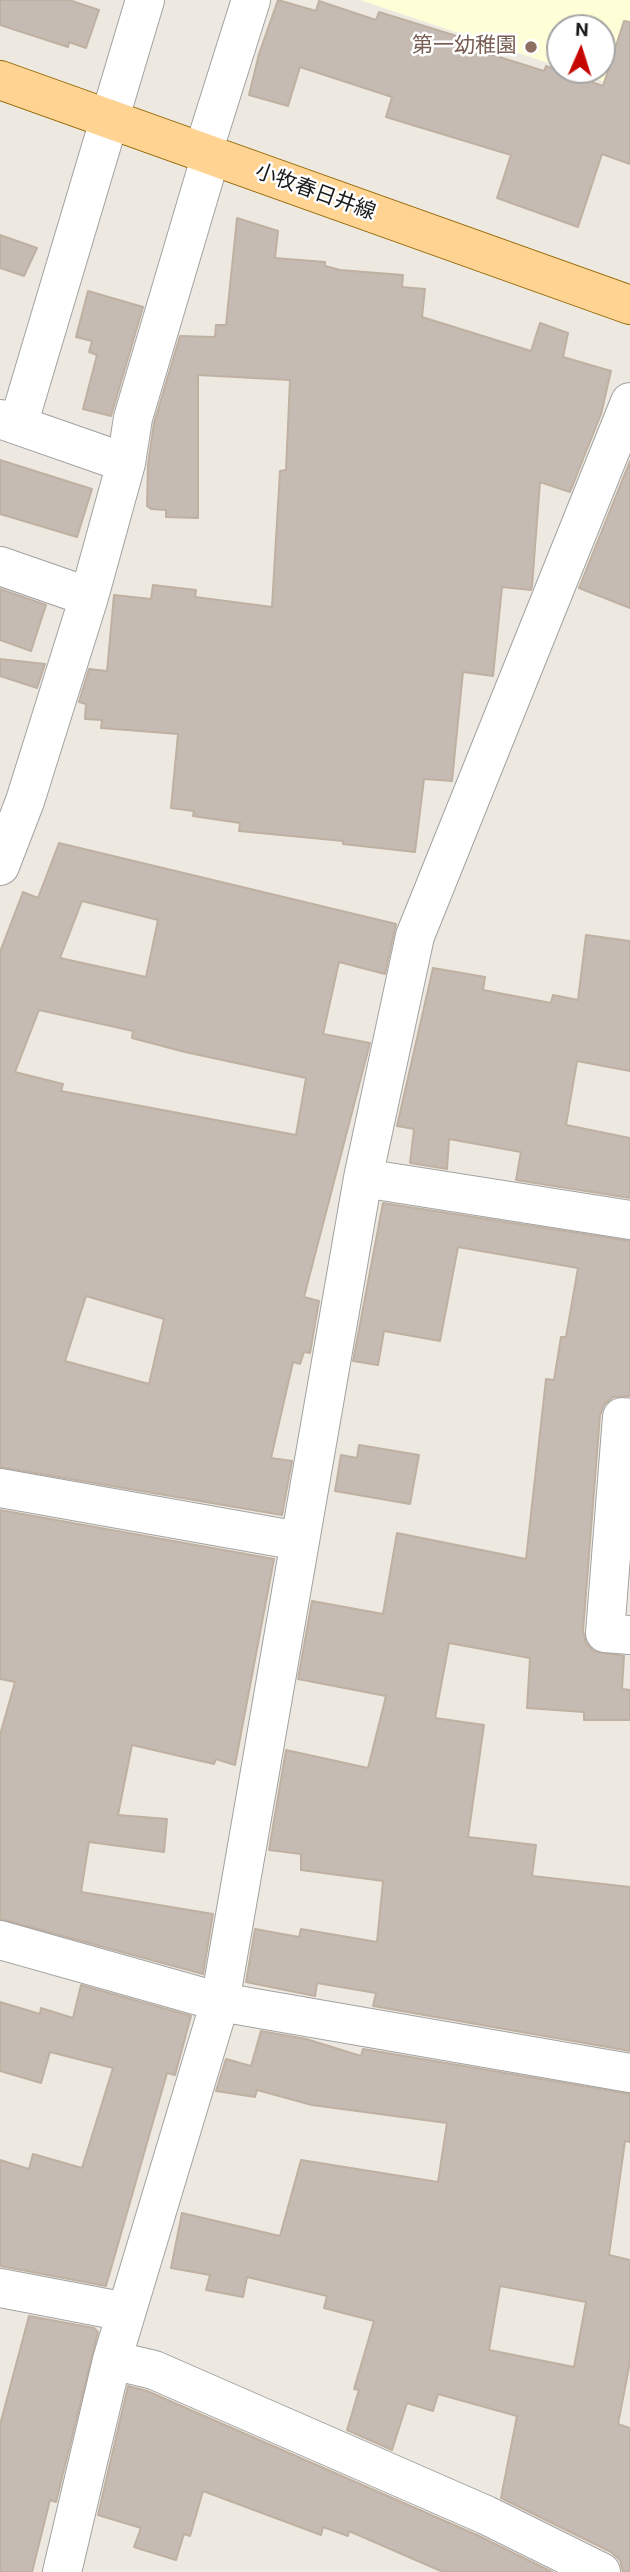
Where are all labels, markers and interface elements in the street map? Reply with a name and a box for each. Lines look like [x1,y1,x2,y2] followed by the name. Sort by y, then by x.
[546,14,616,84] north arrow
[575,18,589,41] text: N
[412,34,517,60] place label: 第一幼稚園
[523,39,539,55] marker: 第一幼稚園
[251,160,379,226] street label: 小牧春日井線

